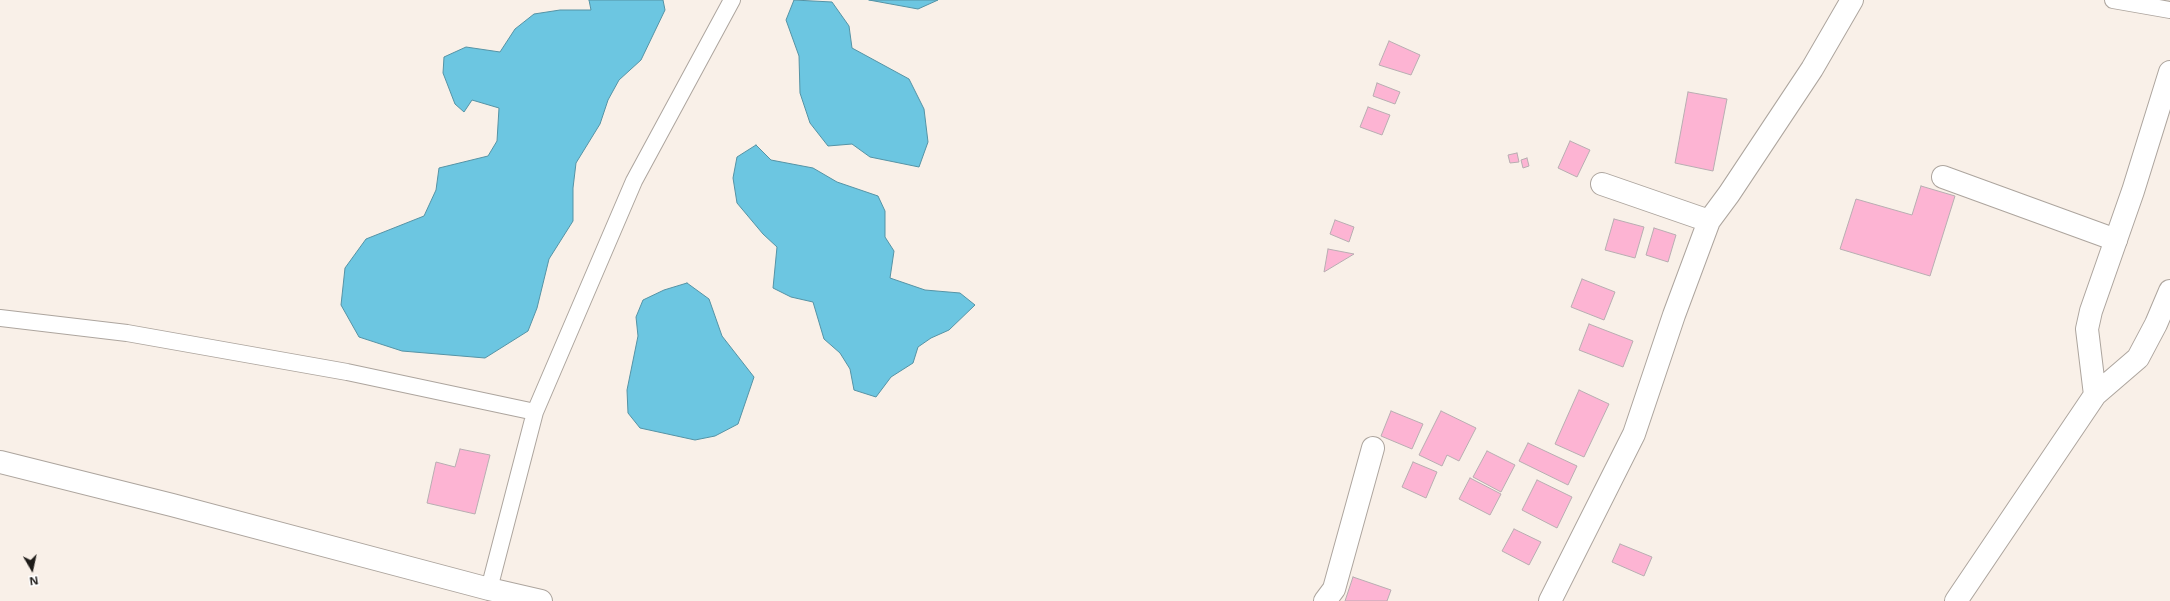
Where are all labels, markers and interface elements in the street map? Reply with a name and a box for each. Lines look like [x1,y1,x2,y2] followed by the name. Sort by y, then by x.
[12,549,52,589] north arrow
[28,573,40,589] text: N

